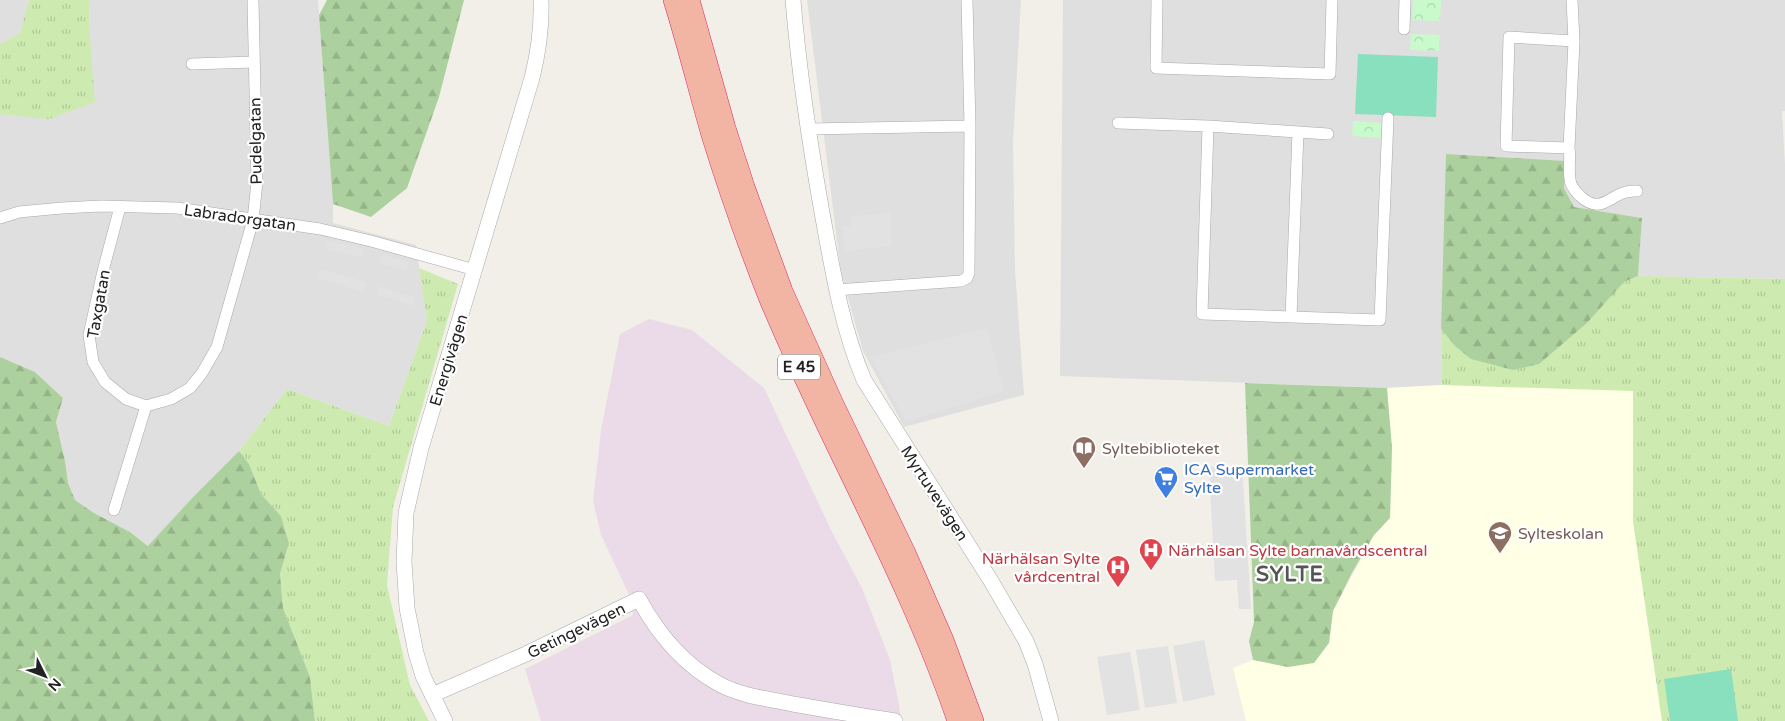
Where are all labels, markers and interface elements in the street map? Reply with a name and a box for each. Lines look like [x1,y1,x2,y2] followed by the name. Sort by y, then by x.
[245,97,267,185] street label: Pudelgatan
[183,200,297,236] street label: Labradorgatan
[83,268,115,340] street label: Taxgatan
[425,312,472,409] street label: Energivägen
[778,354,820,380] road number: E 45
[1071,435,1097,469] library icon: Syltebiblioteket
[1102,439,1220,459] place label: Syltebiblioteket
[896,442,972,545] street label: Myrtuvevägen
[1184,460,1314,498] place label: ICA Supermarket Sylte
[1153,465,1179,499] supermarket icon: ICA Supermarket Sylte
[1487,520,1513,554] school or university icon: Sylteskolan
[1518,524,1604,544] place label: Sylteskolan
[1138,537,1164,571] hospital icon: Närhälsan Sylte barnavårdscentral
[1168,541,1428,561] place label: Närhälsan Sylte barnavårdscentral
[982,549,1100,587] place label: Närhälsan Sylte vårdcentral
[1105,554,1131,588] hospital icon: Närhälsan Sylte vårdcentral
[1256,562,1324,587] district label: SYLTE
[524,599,629,663] street label: Getingevägen
[20,651,70,701] north arrow
[44,674,64,694] text: N

